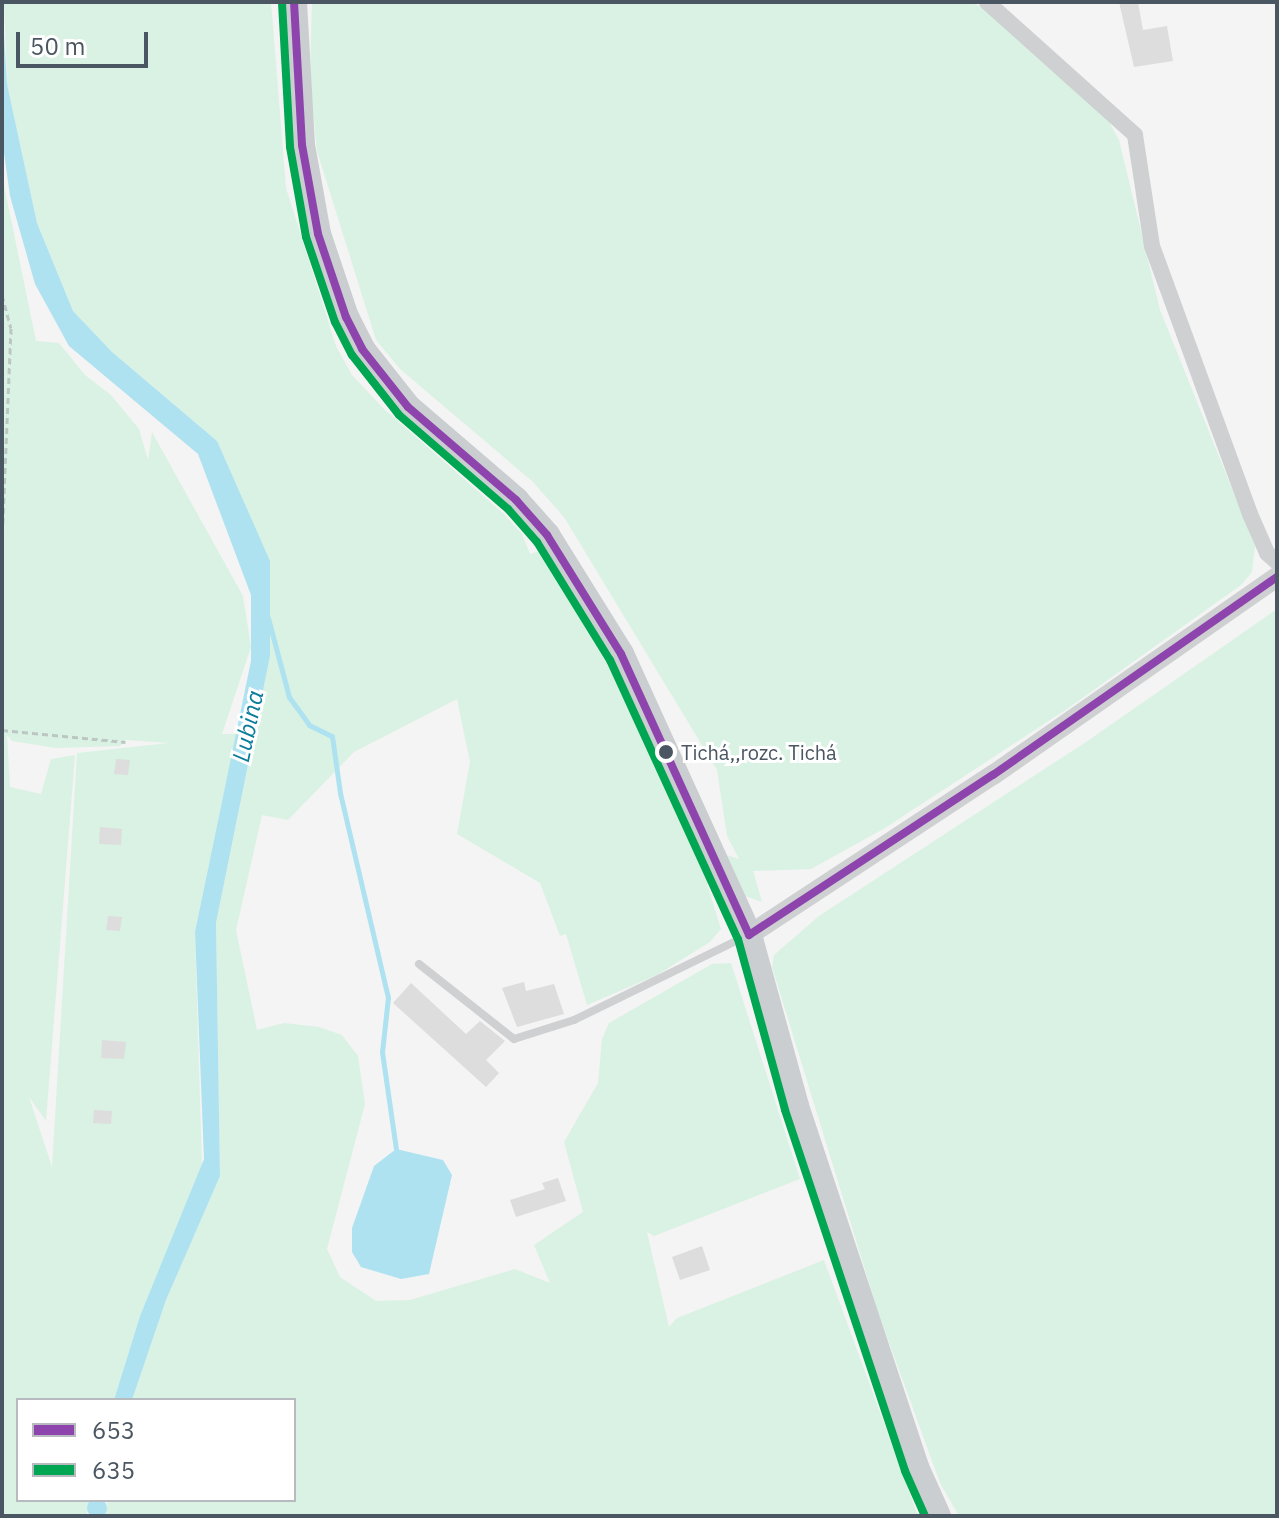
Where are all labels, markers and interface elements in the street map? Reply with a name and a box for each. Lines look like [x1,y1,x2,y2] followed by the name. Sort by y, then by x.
[20,16,152,66] scale bar
[30,30,85,62] text: 50 m
[226,688,270,764] water label: Lubina
[681,740,837,764] place label: Tichá,,rozc. Tichá
[658,744,674,760] marker: Tichá,,rozc. Tichá
[16,1398,296,1502] legend
[92,1414,135,1446] text: 653
[92,1454,135,1486] text: 635

